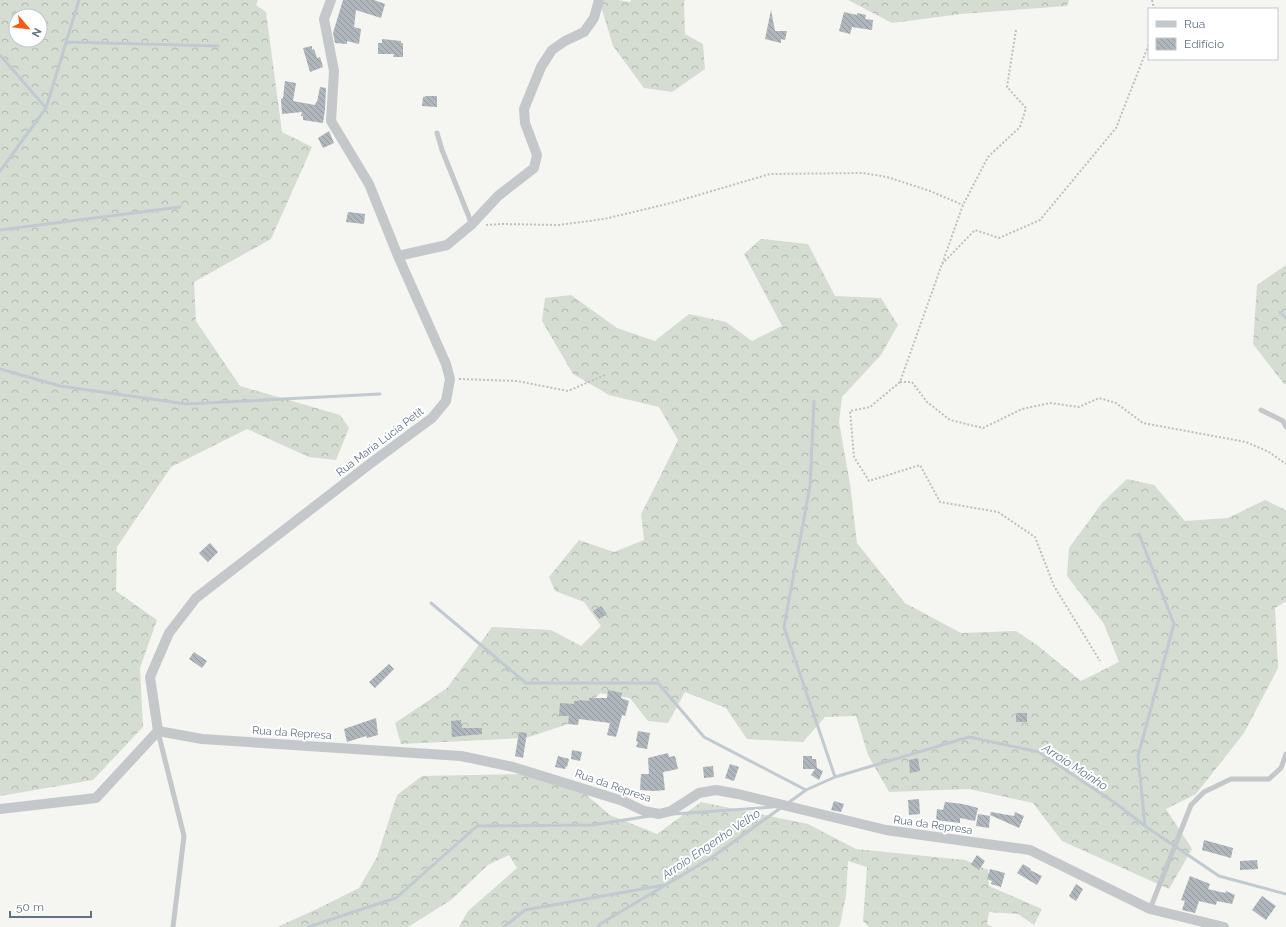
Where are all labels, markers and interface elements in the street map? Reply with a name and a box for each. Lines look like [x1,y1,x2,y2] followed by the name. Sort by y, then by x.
[8,8,48,48] north arrow
[1148,8,1278,60] legend
[1184,17,1205,31] text: Rua
[29,26,44,39] text: N
[1184,37,1224,51] text: Edifício
[334,405,427,479] street label: Rua Maria Lúcia Petit
[252,724,332,742] street label: Rua da Represa
[1039,740,1110,793] water label: Arroio Moinho
[573,767,653,805] street label: Rua da Represa
[658,806,763,883] water label: Arroio Engenho Velho
[893,813,973,837] street label: Rua da Represa
[10,893,91,919] scale bar
[16,900,44,914] text: 50 m

